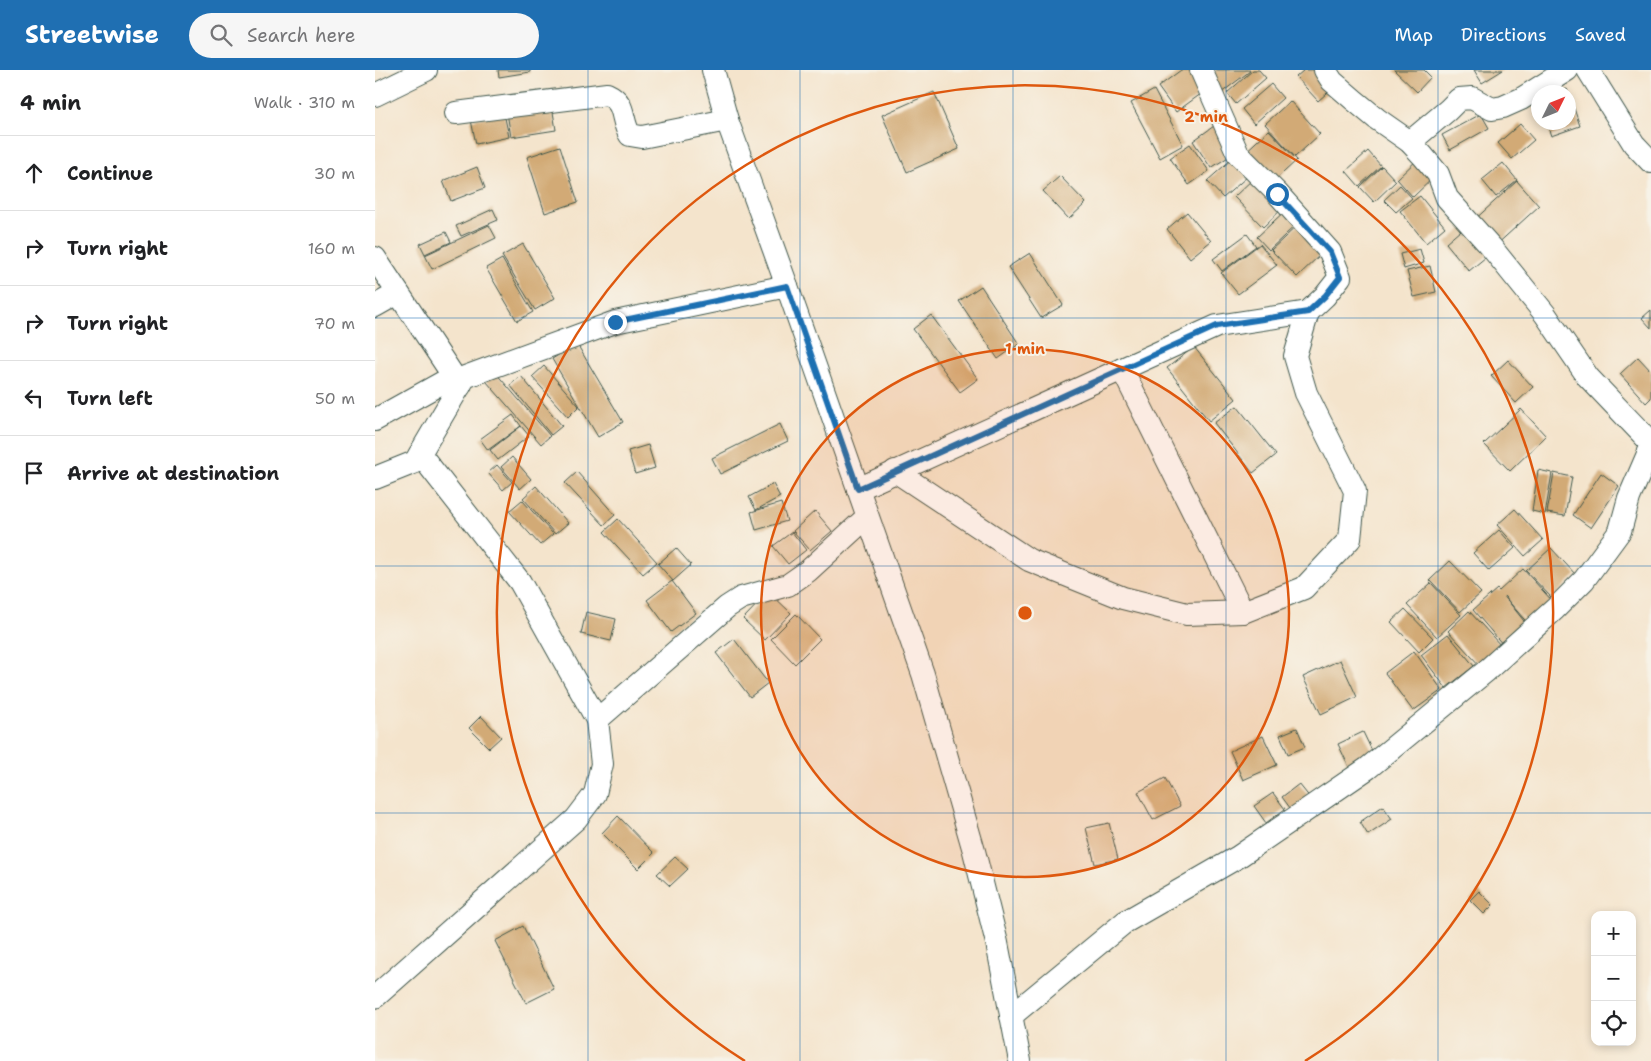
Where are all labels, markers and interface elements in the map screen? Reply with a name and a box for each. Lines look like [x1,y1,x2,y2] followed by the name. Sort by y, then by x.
[189,13,539,58] search box
[25,19,159,51] text: Streetwise
[207,21,235,49] icon: search
[247,23,356,48] text: Search here
[1395,23,1433,47] text: Map
[1461,23,1547,47] text: Directions
[1575,23,1626,47] text: Saved
[1531,85,1576,130] north arrow
[20,89,81,117] text: 4 min
[254,92,355,113] text: Walk · 310 m
[1184,107,1228,127] text: 2 min
[20,159,48,187] icon: ahead
[67,161,153,186] text: Continue
[314,163,355,184] text: 30 m
[1266,183,1289,206] route start
[20,234,48,262] icon: right
[67,236,168,261] text: Turn right
[308,238,355,259] text: 160 m
[20,309,48,337] icon: right
[67,311,168,336] text: Turn right
[604,311,627,334] route end
[314,313,355,334] text: 70 m
[1005,339,1045,359] text: 1 min
[20,384,48,412] icon: left
[67,386,153,411] text: Turn left
[315,388,355,409] text: 50 m
[20,459,48,487] icon: arrive
[67,461,279,486] text: Arrive at destination
[1016,604,1034,622] centre of rings
[1591,911,1636,1046] map controls
[1591,911,1636,956] button: +
[1591,956,1636,1001] button: −
[1591,1001,1636,1046] button: locate

